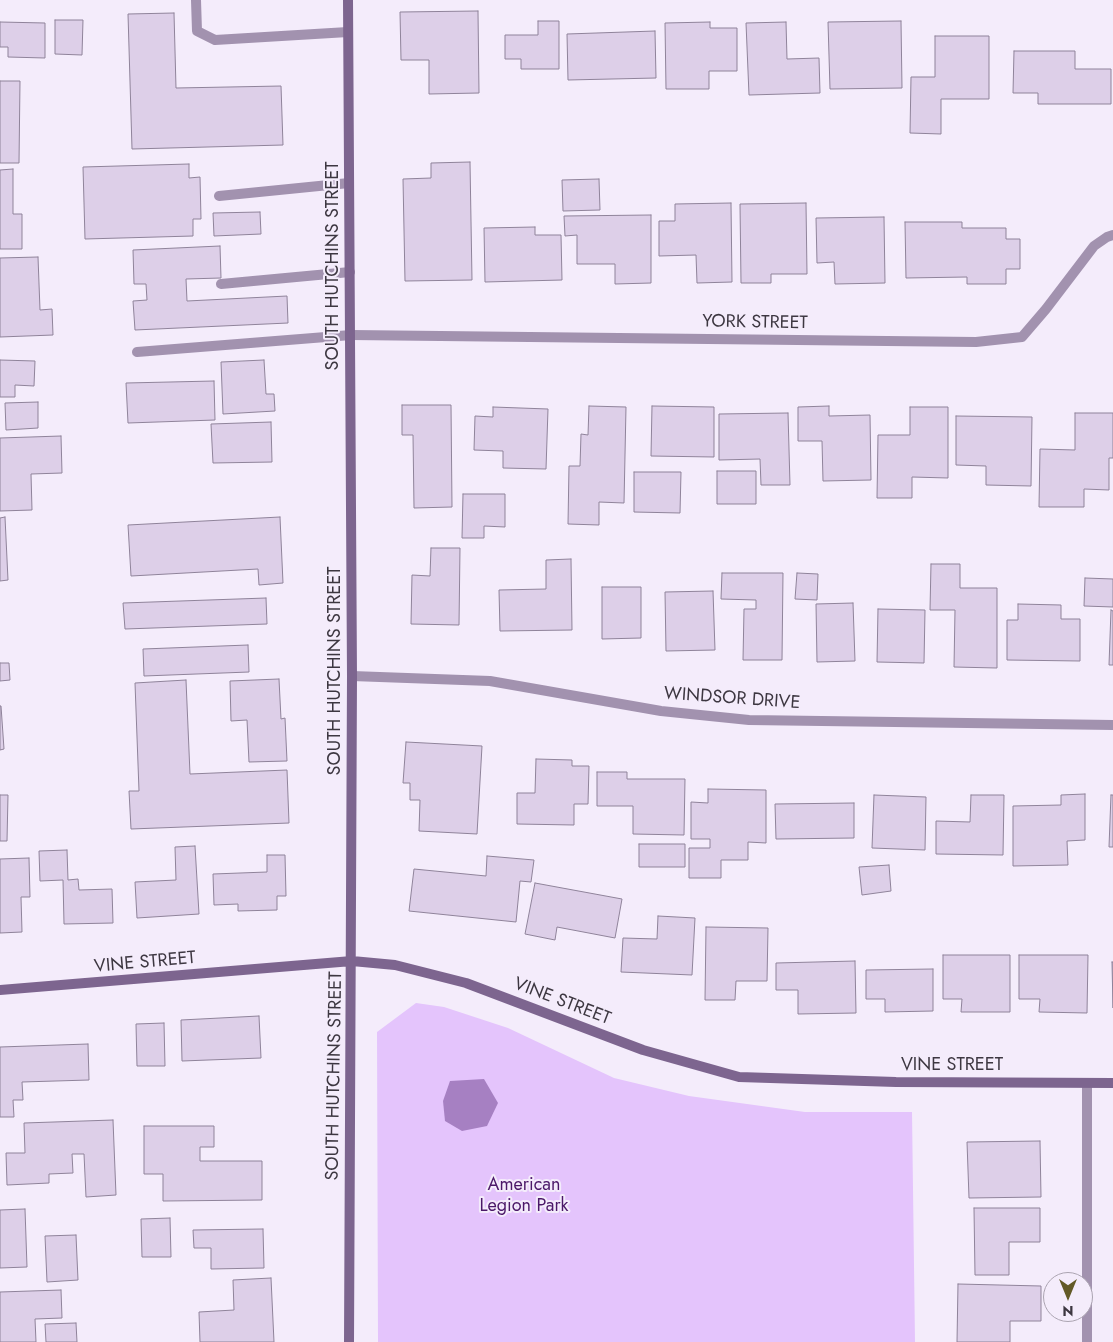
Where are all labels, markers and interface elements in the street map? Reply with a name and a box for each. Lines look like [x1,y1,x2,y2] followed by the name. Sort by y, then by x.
[323,162,345,370] street label: SOUTH HUTCHINS STREET
[702,311,808,335] street label: YORK STREET
[325,567,347,775] street label: SOUTH HUTCHINS STREET
[663,683,801,715] street label: WINDSOR DRIVE
[93,948,197,978] street label: VINE STREET
[322,971,348,1181] street label: SOUTH HUTCHINS STREET
[511,974,613,1030] street label: VINE STREET
[901,1055,1003,1077] street label: VINE STREET
[479,1175,569,1218] park label: American Legion Park
[1043,1272,1093,1322] north arrow
[1062,1301,1074,1321] text: N

